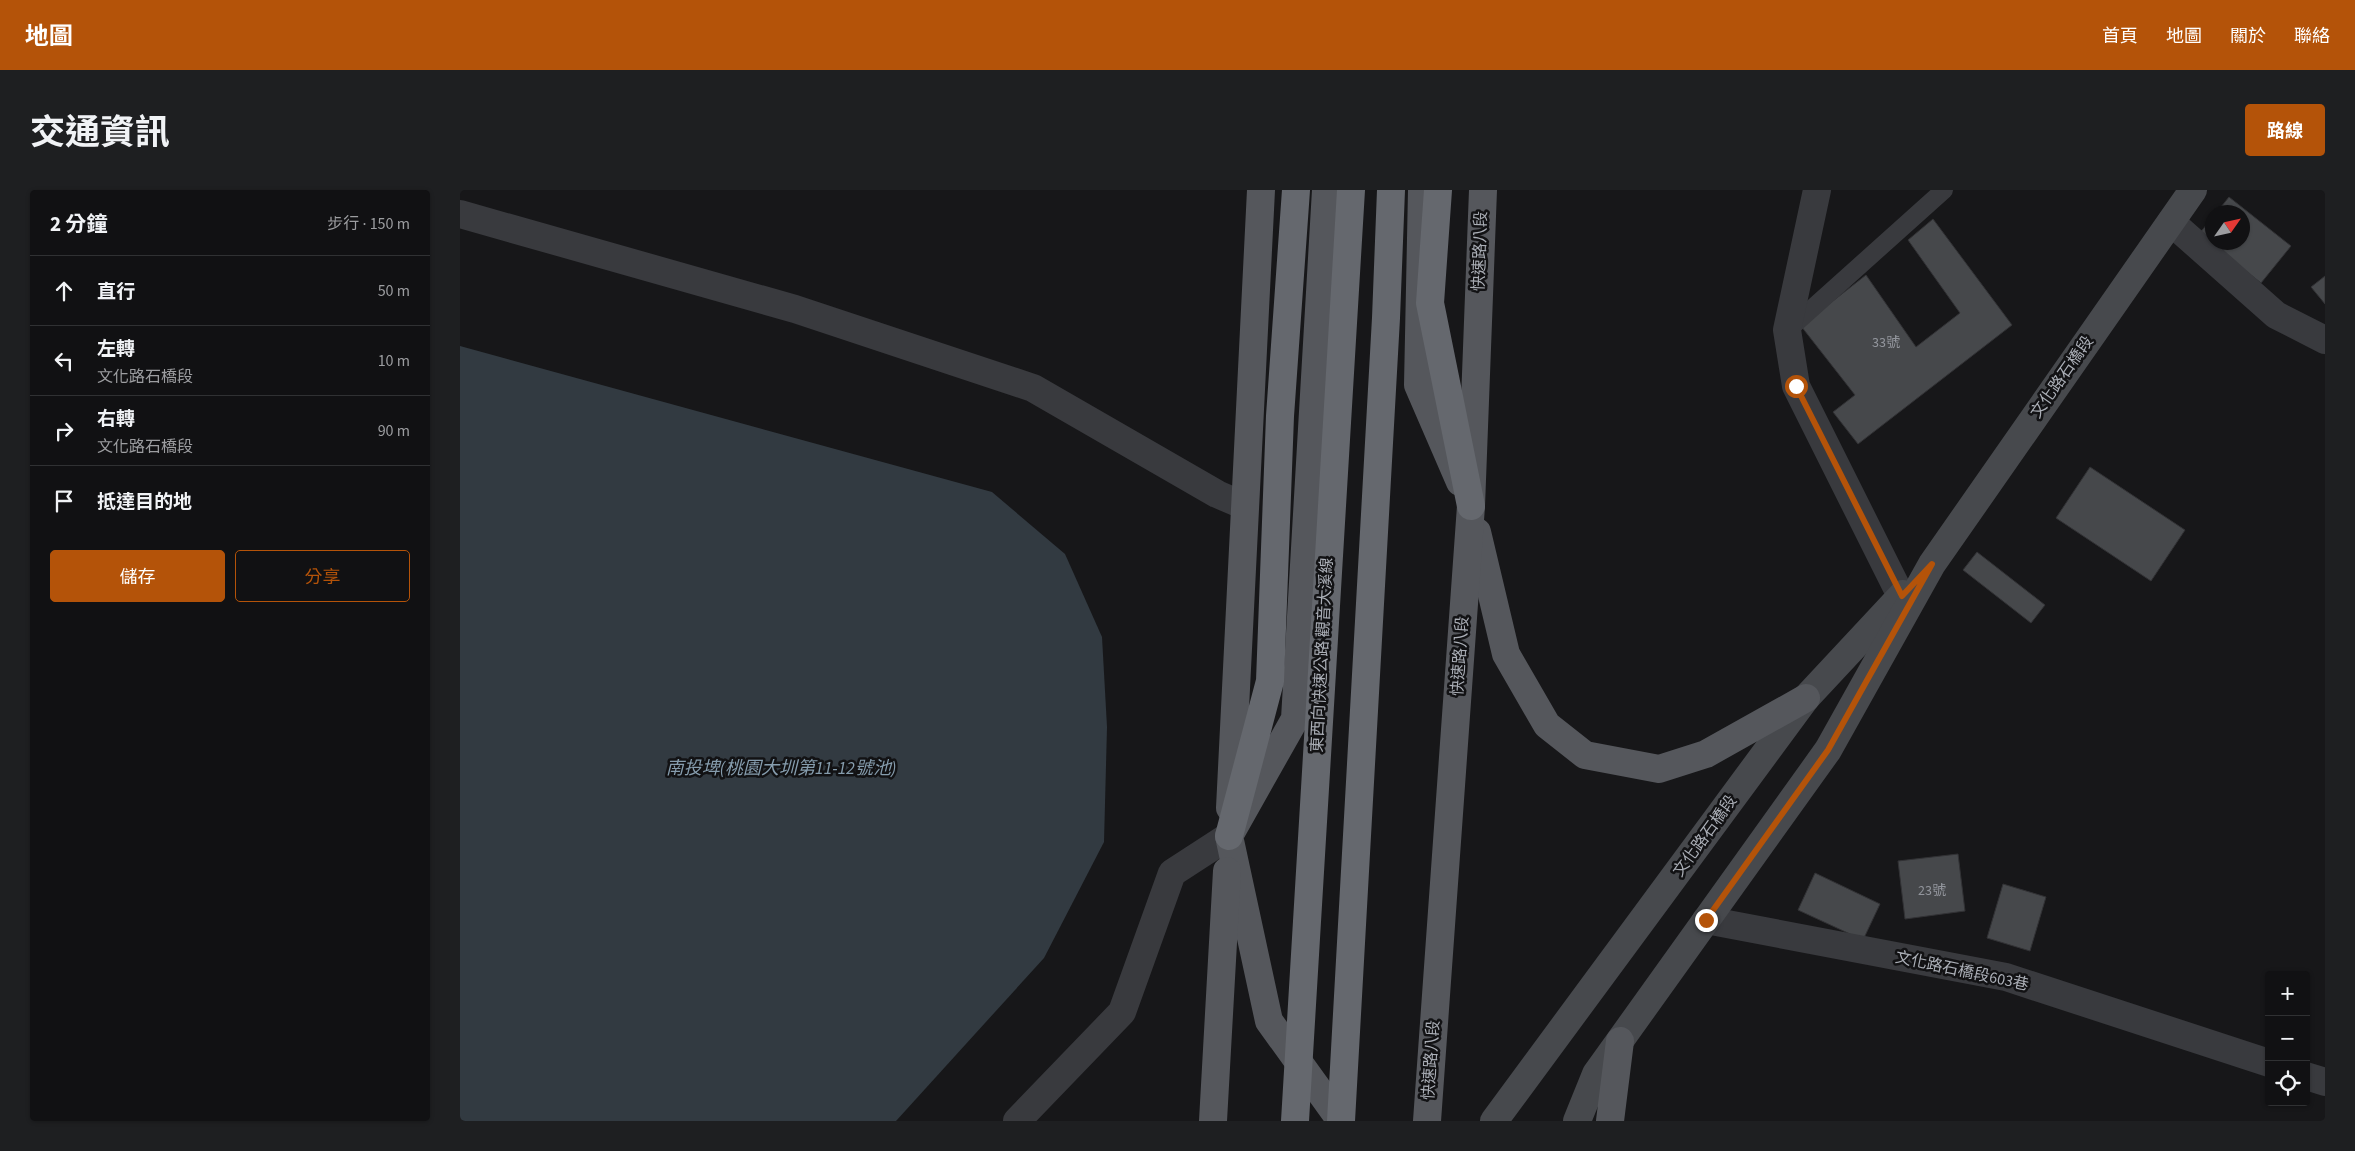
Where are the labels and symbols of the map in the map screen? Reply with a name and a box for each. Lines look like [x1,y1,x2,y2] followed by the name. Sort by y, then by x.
[2205,205,2250,250] north arrow
[1468,211,1492,291] street label: 快速路八段
[2025,331,2099,423] street label: 文化路石橋段
[1872,333,1900,353] house number: 33號
[1785,375,1808,398] route start
[1306,557,1338,753] street label: 東西向快速公路 觀音大溪線
[1446,615,1474,697] street label: 快速路八段
[666,756,896,781] water label: 南投埤(桃園大圳第11-12號池)
[1668,791,1742,881] street label: 文化路石橋段
[1918,881,1946,901] house number: 23號
[1695,909,1718,932] route end
[1893,946,2031,996] street label: 文化路石橋段603巷
[1417,1019,1445,1101] street label: 快速路八段

